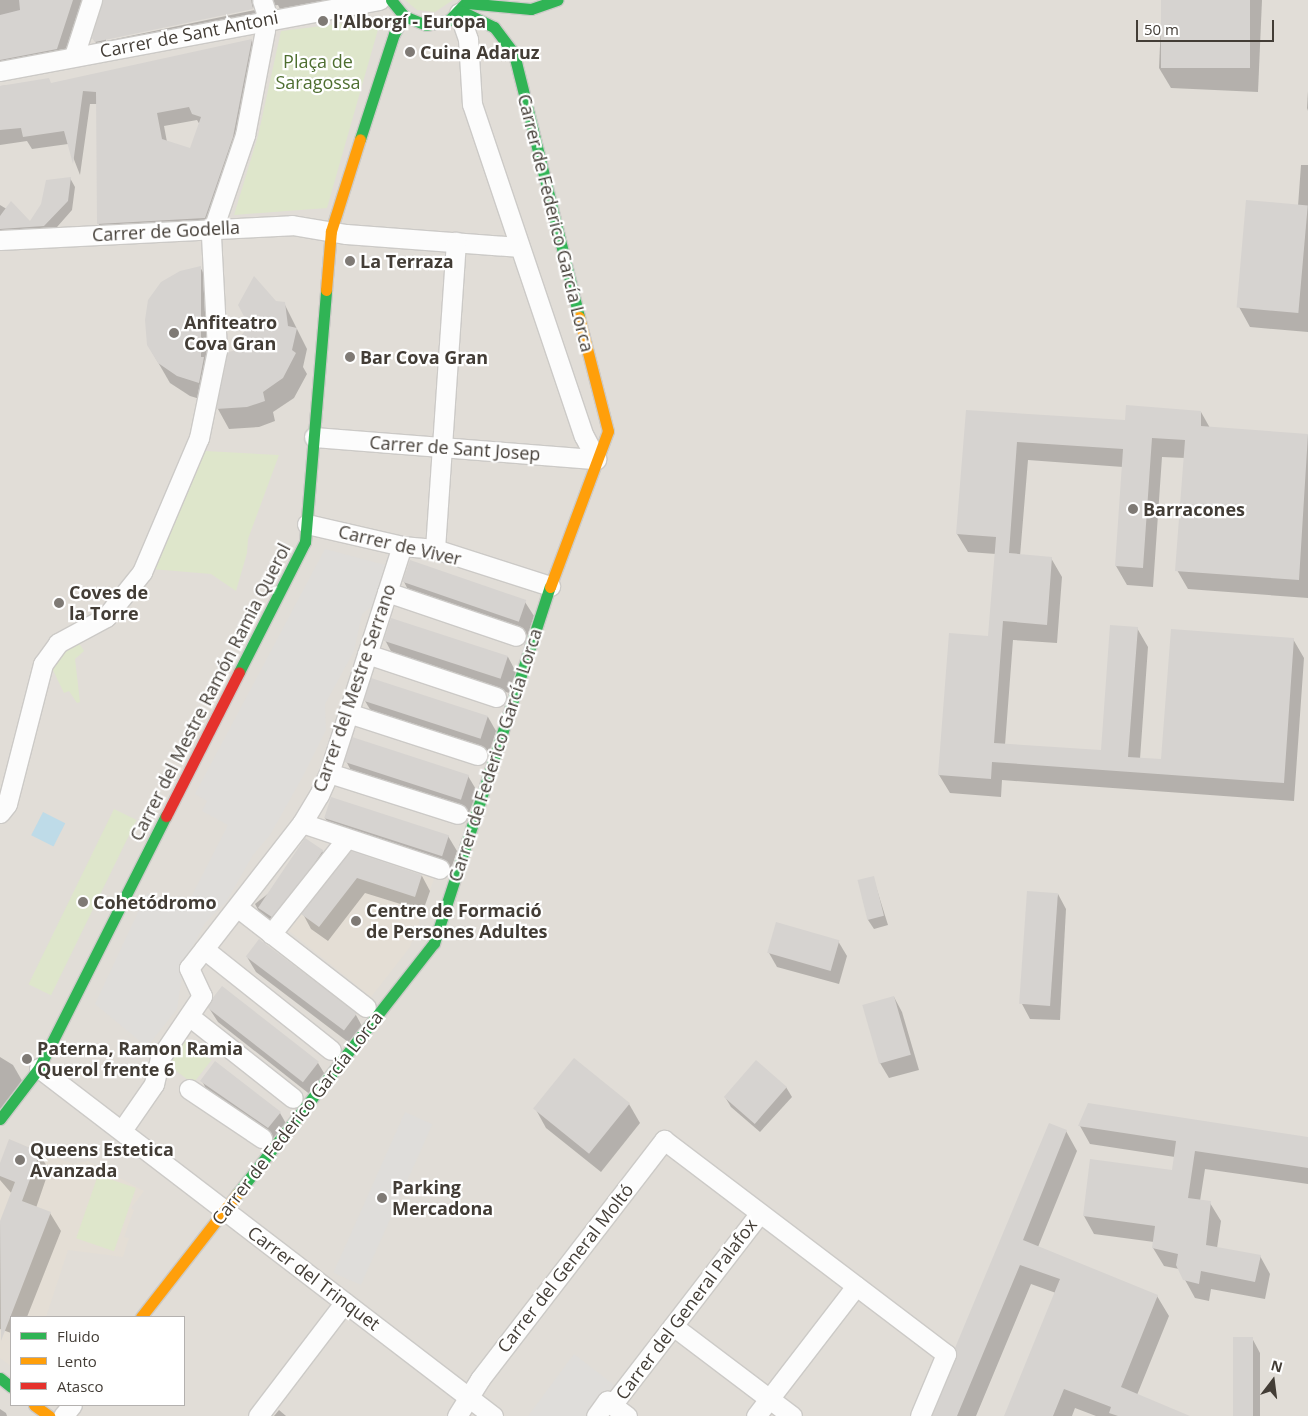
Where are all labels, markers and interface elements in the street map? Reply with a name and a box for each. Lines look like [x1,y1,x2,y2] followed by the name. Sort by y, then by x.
[98,6,280,62] street label: Carrer de Sant Antoni
[333,10,486,32] place label: l'Alborgí - Europa
[1138,10,1276,42] scale bar
[317,15,329,27] marker: l'Alborgí - Europa
[1144,19,1179,39] text: 50 m
[420,41,540,63] place label: Cuina Adaruz
[404,46,416,58] marker: Cuina Adaruz
[276,51,360,94] park label: Plaça de Saragossa
[513,92,599,354] street label: Carrer de Federico García Lorca
[91,216,241,246] street label: Carrer de Godella
[360,250,454,272] place label: La Terraza
[344,255,356,267] marker: La Terraza
[184,312,277,354] place label: Anfiteatro Cova Gran
[168,327,180,339] marker: Anfiteatro Cova Gran
[360,346,488,368] place label: Bar Cova Gran
[344,351,356,363] marker: Bar Cova Gran
[369,431,541,465] street label: Carrer de Sant Josep
[1143,498,1245,520] place label: Barracones
[1127,503,1139,515] marker: Barracones
[336,520,464,570] street label: Carrer de Viver
[125,540,295,844] street label: Carrer del Mestre Ramón Ramia Querol
[308,581,400,795] street label: Carrer del Mestre Serrano
[69,582,148,624] place label: Coves de la Torre
[53,597,65,609] marker: Coves de la Torre
[444,626,546,884] street label: Carrer de Federico García Lorca
[93,891,217,913] place label: Cohetódromo
[77,896,89,908] marker: Cohetódromo
[366,900,548,942] place label: Centre de Formació de Persones Adultes
[350,915,362,927] marker: Centre de Formació de Persones Adultes
[207,1007,387,1229] street label: Carrer de Federico García Lorca
[37,1038,243,1080] place label: Paterna, Ramon Ramia Querol frente 6
[21,1053,33,1065] marker: Paterna, Ramon Ramia Querol frente 6
[30,1139,174,1182] place label: Queens Estetica Avanzada
[14,1154,26,1166] marker: Queens Estetica Avanzada
[392,1177,493,1220] place label: Parking Mercadona
[492,1179,638,1357] street label: Carrer del General Moltó
[376,1192,388,1204] marker: Parking Mercadona
[611,1214,761,1404] street label: Carrer del General Palafox
[244,1221,384,1335] street label: Carrer del Trinquet
[10,1316,185,1406] legend
[57,1326,100,1346] text: Fluido
[57,1351,97,1371] text: Lento
[1269,1355,1285,1377] text: N
[1248,1356,1298,1406] north arrow
[57,1376,104,1396] text: Atasco

